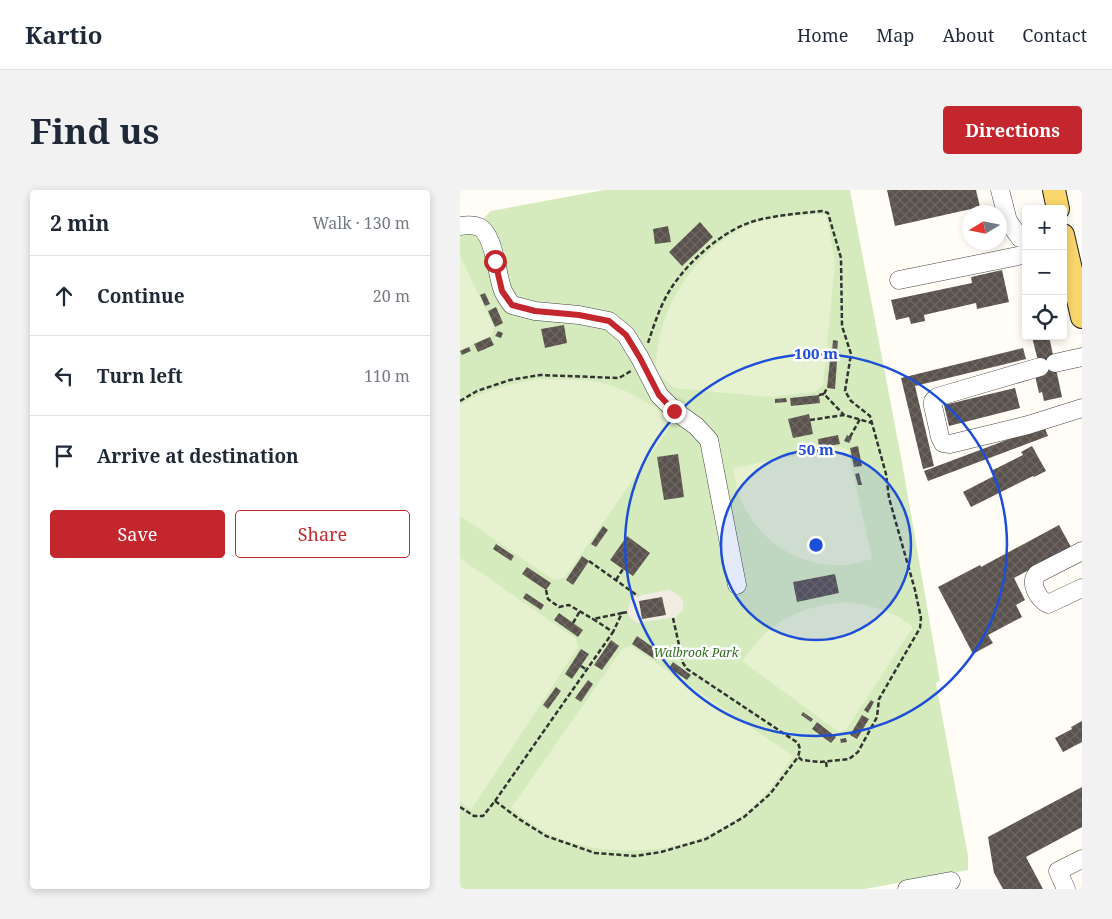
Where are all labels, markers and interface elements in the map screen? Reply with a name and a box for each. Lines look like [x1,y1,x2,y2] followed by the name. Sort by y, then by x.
[25,18,102,51] text: Kartio
[797,23,848,47] text: Home
[876,23,914,47] text: Map
[942,23,994,47] text: About
[1022,23,1087,47] text: Contact
[943,106,1082,154] button: Directions
[30,107,159,154] text: Find us
[962,205,1007,250] north arrow
[1022,205,1067,340] map controls
[1022,205,1067,250] button: +
[50,209,109,237] text: 2 min
[313,212,410,234] text: Walk · 130 m
[484,250,507,273] route start
[1022,250,1067,295] button: −
[50,282,78,310] icon: ahead
[97,283,185,309] text: Continue
[373,285,410,307] text: 20 m
[1022,295,1067,340] button: locate
[794,343,838,363] text: 100 m
[50,362,78,390] icon: left
[97,363,183,389] text: Turn left
[364,365,410,387] text: 110 m
[663,400,686,423] route end
[798,439,834,459] text: 50 m
[50,442,78,470] icon: arrive
[97,443,299,469] text: Arrive at destination
[50,510,225,558] button: Save
[235,510,410,558] button: Share
[807,536,825,554] centre of rings
[653,644,740,661] park label: Walbrook Park

